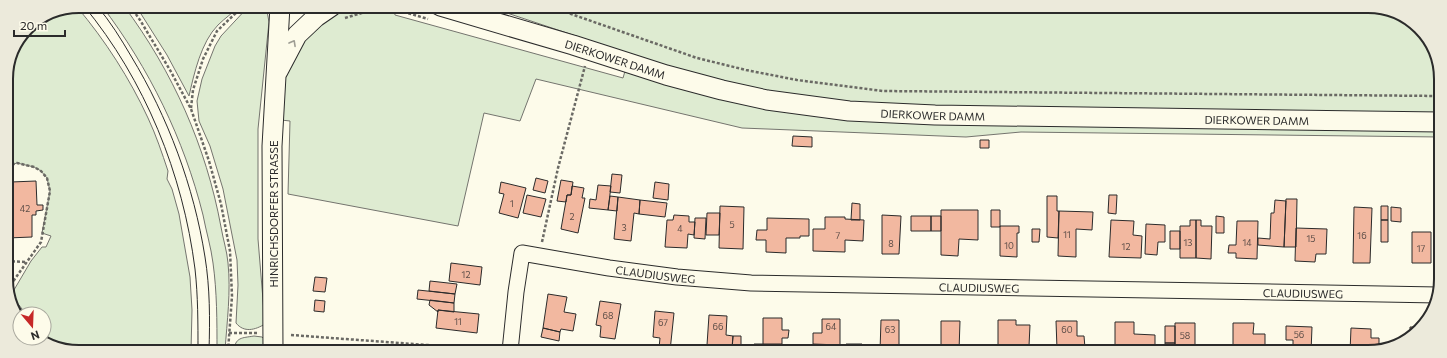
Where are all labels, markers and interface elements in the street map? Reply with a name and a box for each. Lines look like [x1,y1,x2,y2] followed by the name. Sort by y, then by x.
[14,12,65,38] scale bar
[20,18,47,32] text: 20 m
[564,37,667,81] street label: DIERKOWER DAMM
[288,40,296,47] one-way arrow
[880,106,985,122] street label: DIERKOWER DAMM
[1204,112,1309,127] street label: DIERKOWER DAMM
[267,141,280,287] street label: HINRICHSDORFER STRASSE
[510,198,514,209] house number: 1
[20,203,30,214] house number: 42
[570,211,575,222] house number: 2
[729,219,735,230] house number: 5
[621,222,627,233] house number: 3
[677,223,683,234] house number: 4
[1063,229,1071,240] house number: 11
[836,230,841,241] house number: 7
[1357,230,1367,241] house number: 16
[1306,233,1316,244] house number: 15
[1184,237,1192,248] house number: 13
[1242,237,1252,248] house number: 14
[888,238,894,249] house number: 8
[1004,240,1014,251] house number: 10
[1122,241,1130,252] house number: 12
[1417,243,1426,254] house number: 17
[615,262,696,285] street label: CLAUDIUSWEG
[462,269,470,280] house number: 12
[939,280,1019,294] street label: CLAUDIUSWEG
[1263,285,1343,300] street label: CLAUDIUSWEG
[12,306,52,346] north arrow
[603,310,613,321] house number: 68
[454,316,462,327] house number: 11
[658,317,668,328] house number: 67
[713,321,723,332] house number: 66
[826,321,837,332] house number: 64
[885,324,895,335] house number: 63
[1061,324,1073,335] house number: 60
[29,328,41,343] text: N
[1294,329,1304,340] house number: 56
[1180,330,1190,341] house number: 58

